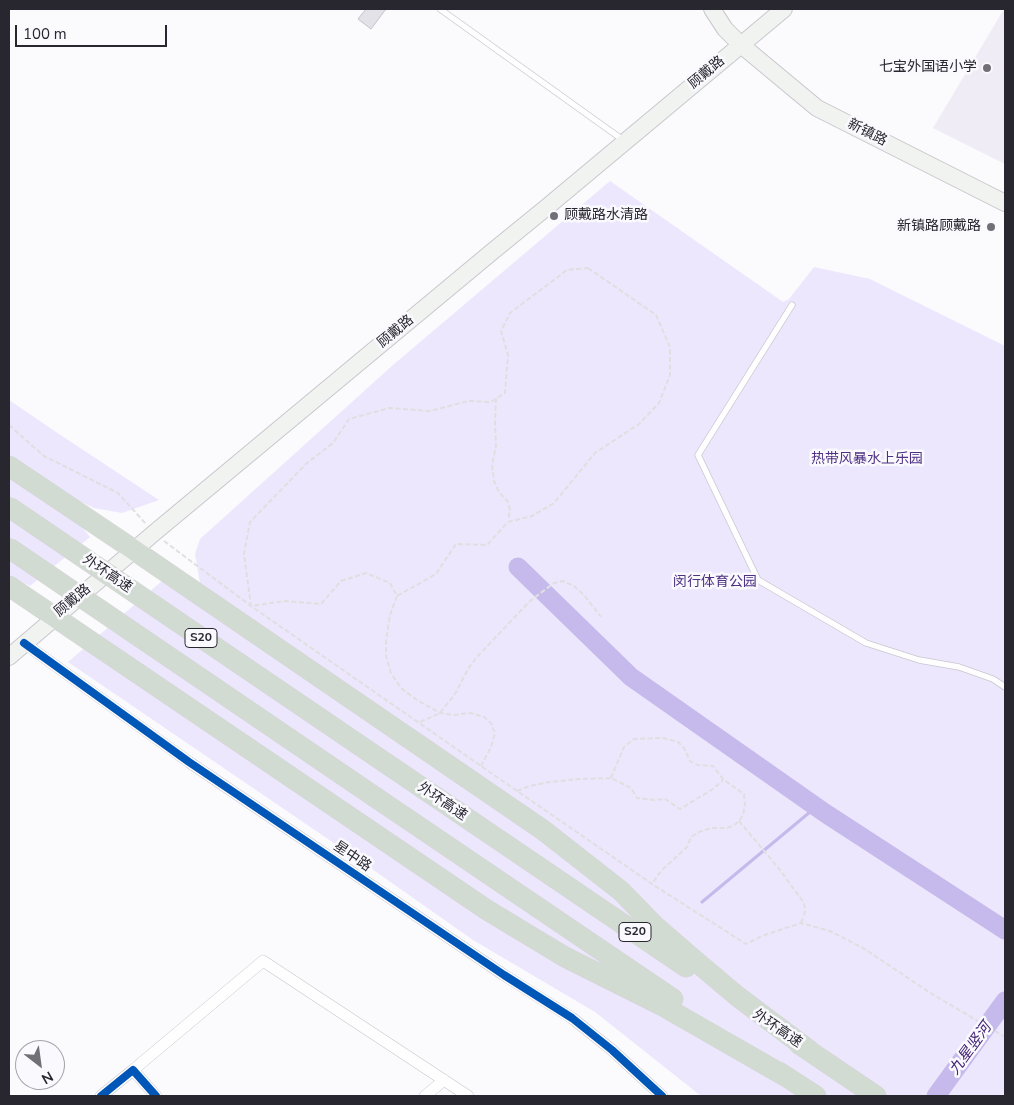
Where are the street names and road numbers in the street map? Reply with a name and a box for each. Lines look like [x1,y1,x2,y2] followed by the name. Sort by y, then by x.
[686,53,728,93] street label: 顾戴路
[844,116,890,150] street label: 新镇路
[375,312,417,352] street label: 顾戴路
[79,551,135,597] street label: 外环高速
[52,581,94,621] street label: 顾戴路
[185,628,217,648] road number: S20
[414,779,470,825] street label: 外环高速
[330,838,374,876] street label: 星中路
[619,922,651,942] road number: S20
[749,1006,805,1052] street label: 外环高速

